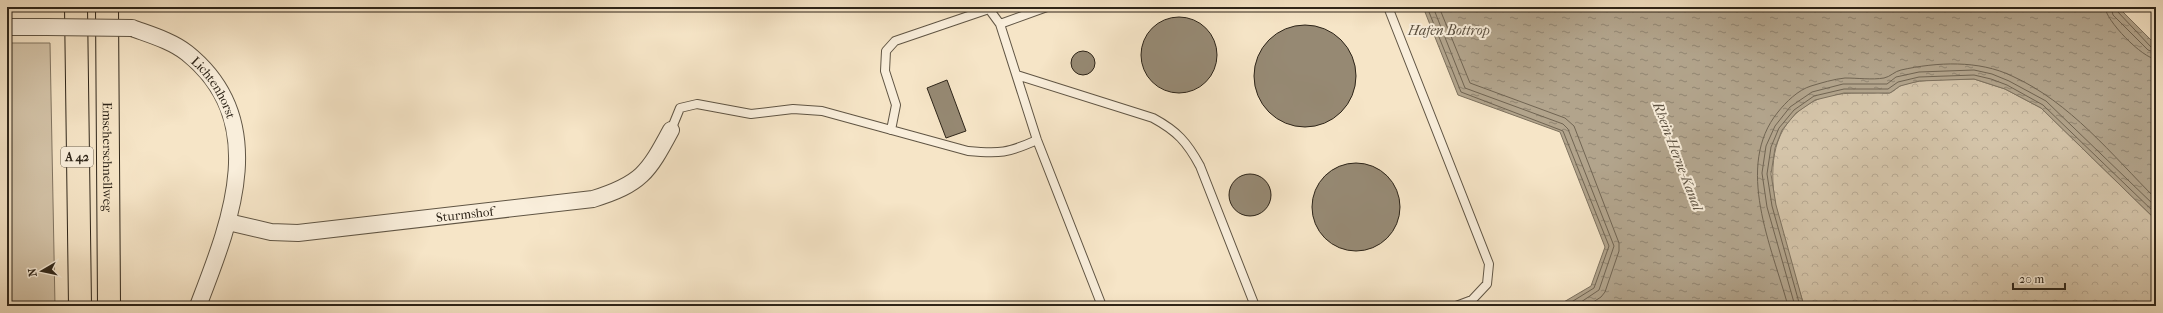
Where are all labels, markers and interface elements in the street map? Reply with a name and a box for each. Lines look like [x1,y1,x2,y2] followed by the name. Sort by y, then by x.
[1407,22,1490,39] water label: Hafen Bottrop
[188,53,239,121] street label: Lichtenhorst
[1649,99,1707,214] water label: Rhein-Herne-Kanal
[100,102,115,213] street label: Emscherschnellweg
[61,147,93,167] road number: A 42
[435,203,497,225] street label: Sturmshof
[22,251,62,291] north arrow
[2013,265,2065,291] scale bar
[25,267,40,278] text: N
[2019,272,2044,286] text: 20 m

